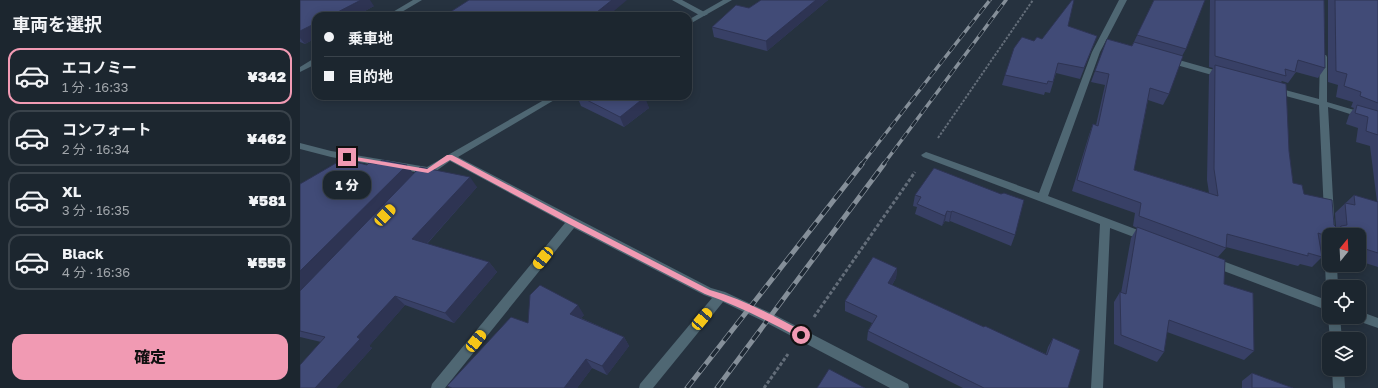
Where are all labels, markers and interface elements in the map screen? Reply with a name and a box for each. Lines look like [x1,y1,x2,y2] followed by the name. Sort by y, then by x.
[12,13,102,35] text: 車両を選択
[348,29,393,47] text: 乗車地
[14,58,50,94] icon: car
[62,58,137,76] text: エコノミー
[247,67,286,85] text: ¥342
[348,67,393,85] text: 目的地
[62,79,128,95] text: 1 分 · 16:33
[14,120,50,156] icon: car
[62,120,152,138] text: コンフォート
[247,129,286,147] text: ¥462
[62,141,130,157] text: 2 分 · 16:34
[338,148,356,166] route end
[323,171,371,199] callout: 1 分
[335,177,359,193] text: 1 分
[14,182,50,218] icon: car
[62,182,81,200] text: XL
[248,191,286,209] text: ¥581
[62,202,129,218] text: 3 分 · 16:35
[372,202,398,228] car
[1322,228,1366,272] north arrow
[1322,228,1366,376] map controls
[14,244,50,280] icon: car
[62,244,104,262] text: Black
[531,245,555,271] car
[247,253,286,271] text: ¥555
[62,264,130,280] text: 4 分 · 16:36
[1322,280,1366,324] button: locate
[690,306,714,332] car
[792,326,810,344] route start
[464,328,488,354] car
[1322,332,1366,376] button: layers
[12,334,288,380] button: 確定

